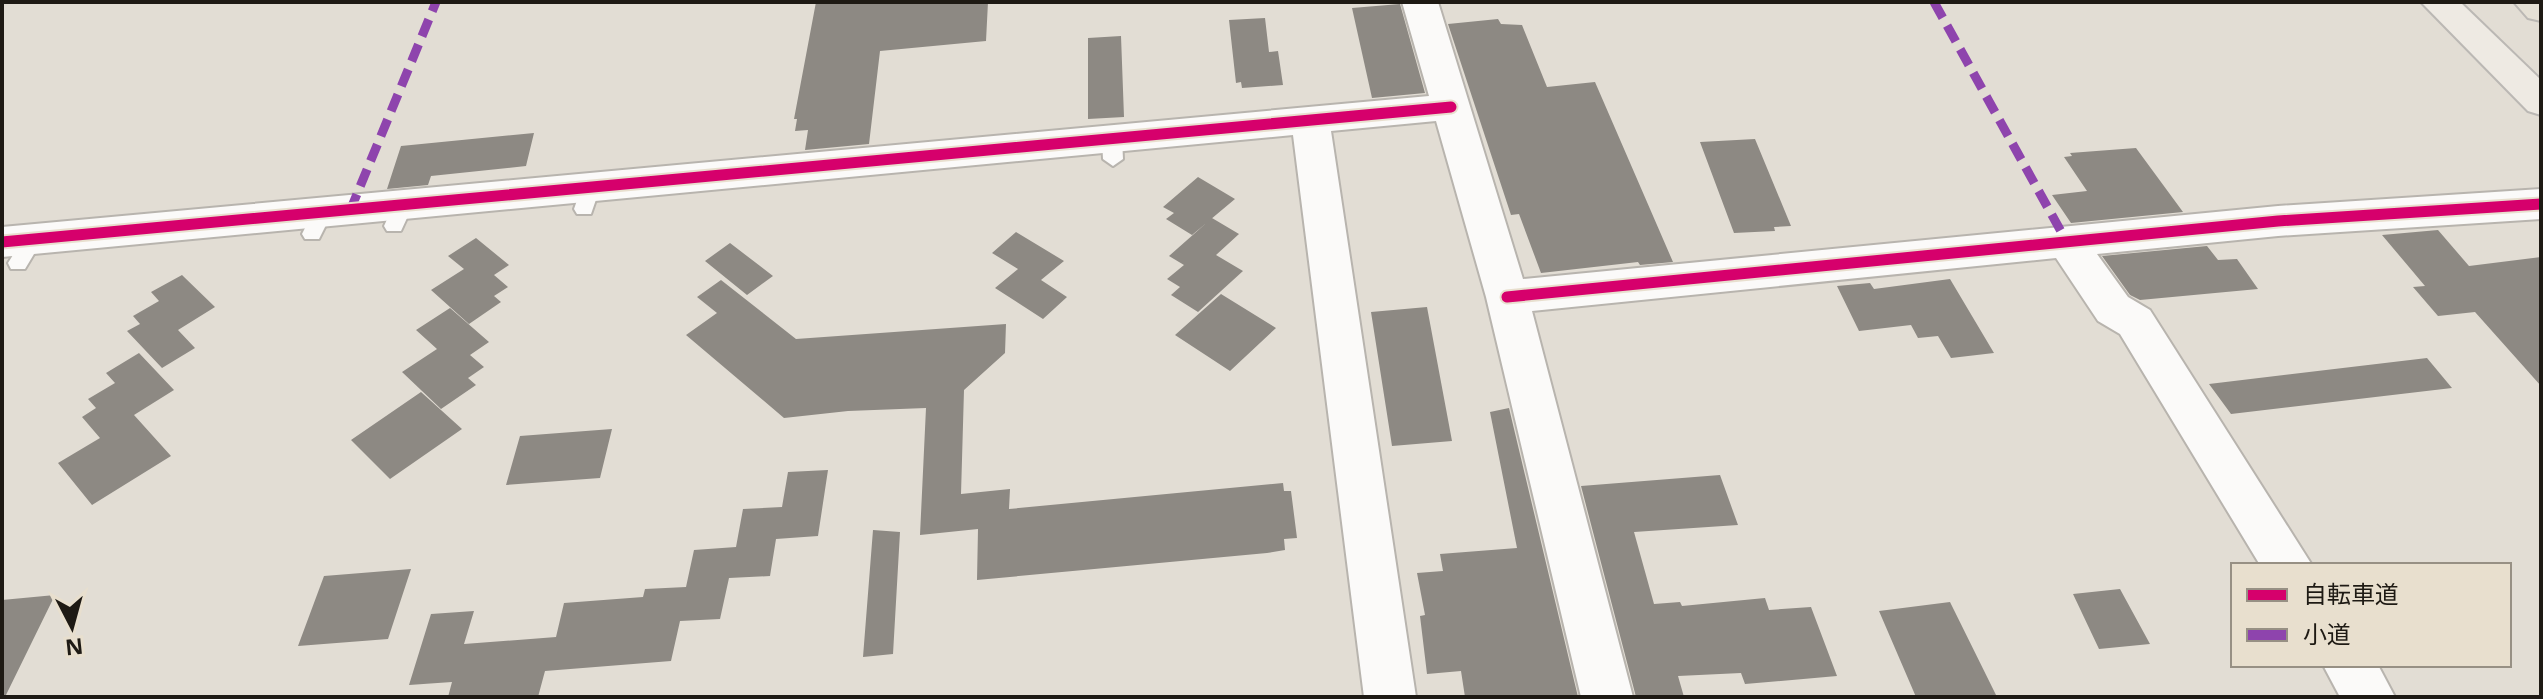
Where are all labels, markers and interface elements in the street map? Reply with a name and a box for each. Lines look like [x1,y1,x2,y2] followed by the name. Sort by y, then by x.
[2231,563,2511,667] legend
[2303,577,2399,610] text: 自転車道
[32,587,112,667] north arrow
[2303,617,2351,650] text: 小道
[64,632,85,664] text: N

